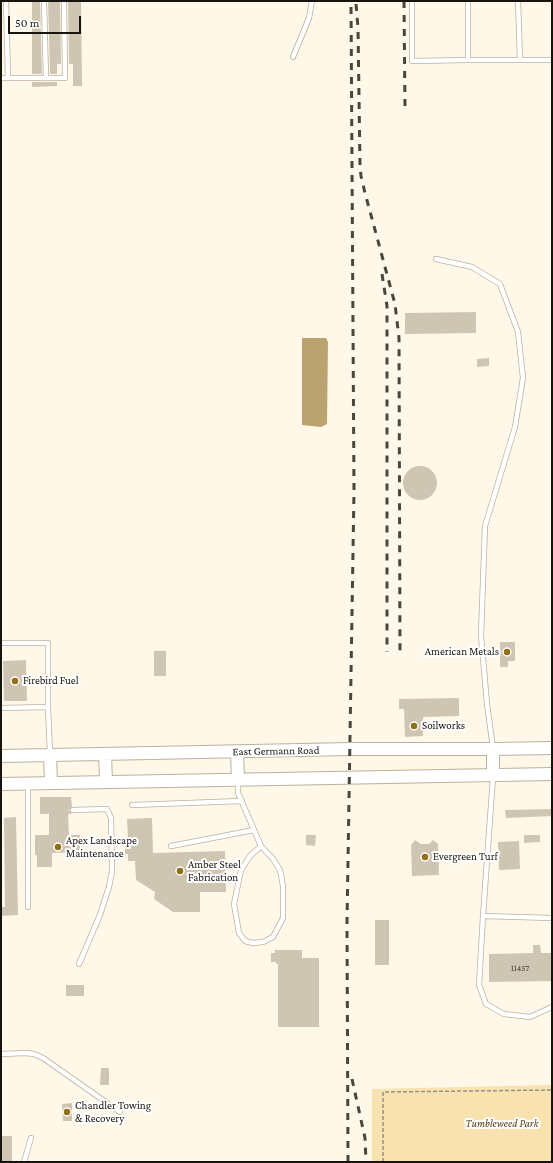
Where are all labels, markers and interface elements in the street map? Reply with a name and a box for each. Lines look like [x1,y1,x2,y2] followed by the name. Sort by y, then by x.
[10,8,83,34] scale bar
[15,16,39,30] text: 50 m
[425,645,499,659] place label: American Metals
[502,647,512,657] marker: American Metals
[23,674,79,688] place label: Firebird Fuel
[10,676,20,686] marker: Firebird Fuel
[422,719,465,733] place label: Soilworks
[409,721,419,731] marker: Soilworks
[232,744,320,758] street label: East Germann Road
[66,834,137,860] place label: Apex Landscape Maintenance
[53,842,63,852] marker: Apex Landscape Maintenance
[433,850,498,864] place label: Evergreen Turf
[420,852,430,862] marker: Evergreen Turf
[188,858,241,884] place label: Amber Steel Fabrication
[175,866,185,876] marker: Amber Steel Fabrication
[511,963,529,973] house number: 11457
[75,1099,151,1125] place label: Chandler Towing & Recovery
[62,1107,72,1117] marker: Chandler Towing & Recovery
[466,1117,538,1131] park label: Tumbleweed Park

